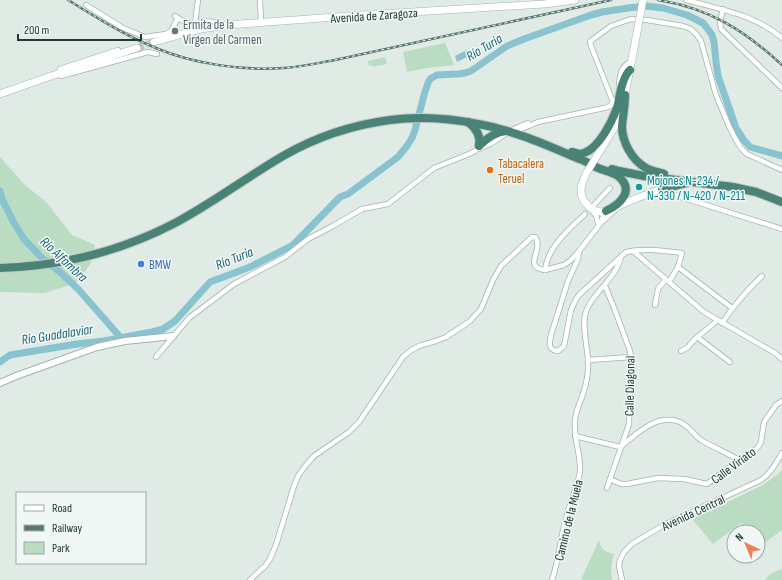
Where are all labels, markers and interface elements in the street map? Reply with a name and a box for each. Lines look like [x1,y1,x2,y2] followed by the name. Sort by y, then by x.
[329,5,418,27] street label: Avenida de Zaragoza
[18,16,141,42] scale bar
[183,17,262,48] place label: Ermita de la Virgen del Carmen
[24,23,50,38] text: 200 m
[170,26,180,36] marker: Ermita de la Virgen del Carmen
[463,30,506,65] water label: Río Turia
[498,156,544,187] place label: Tabacalera Teruel
[485,165,495,175] marker: Tabacalera Teruel
[647,173,745,204] place label: Mojones N-234 / N-330 / N-420 / N-211
[634,182,644,192] marker: Mojones N-234 / N-330 / N-420 / N-211
[36,233,91,286] water label: Río Alfambra
[213,243,256,274] water label: Río Turia
[149,257,172,273] place label: BMW
[136,259,146,269] marker: BMW
[20,320,95,349] water label: Río Guadalaviar
[621,356,639,416] street label: Calle Diagonal
[708,444,759,488] street label: Calle Viriato
[551,478,587,562] street label: Camino de la Muela
[658,491,728,535] street label: Avenida Central
[16,492,146,564] legend
[52,501,72,516] text: Road
[52,521,83,536] text: Railway
[726,524,766,564] north arrow
[733,530,746,544] text: N
[52,541,70,556] text: Park

